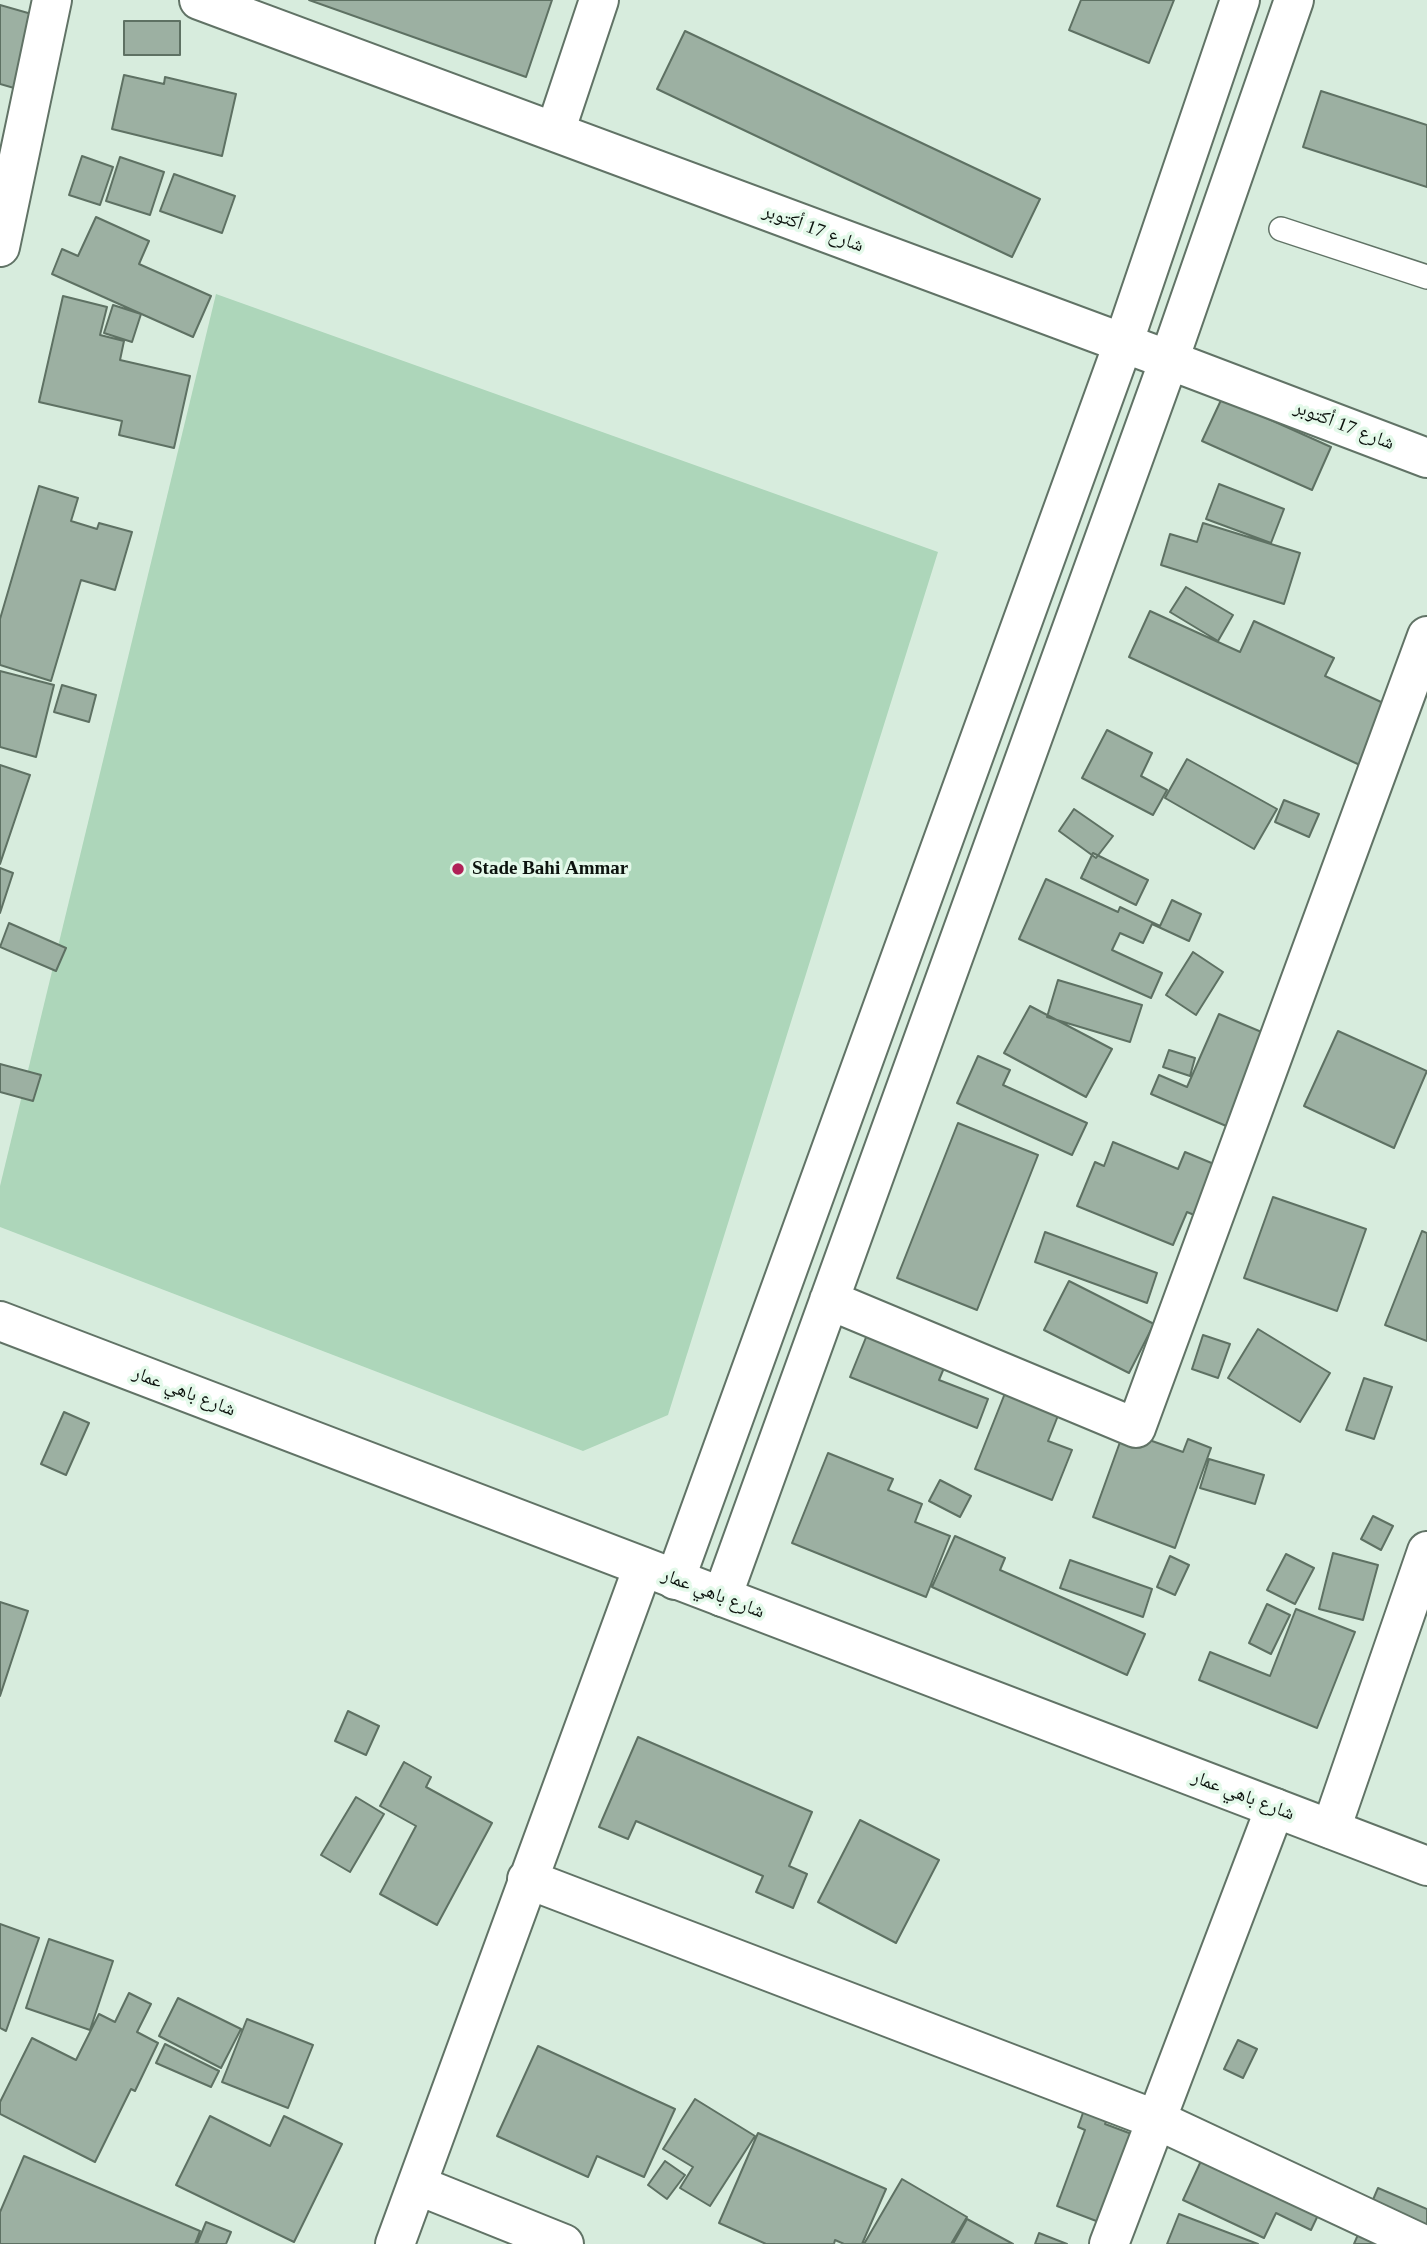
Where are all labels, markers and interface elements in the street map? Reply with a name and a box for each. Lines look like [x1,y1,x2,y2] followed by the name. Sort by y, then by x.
[759,200,867,258] street label: شارع 17 أكتوبر
[1291,396,1397,456] street label: شارع 17 أكتوبر
[472,858,628,880] place label: Stade Bahi Ammar
[450,861,466,877] marker: Stade Bahi Ammar
[130,1362,238,1422] street label: شارع باهي عمار
[659,1564,767,1624] street label: شارع باهي عمار
[1189,1766,1297,1826] street label: شارع باهي عمار

